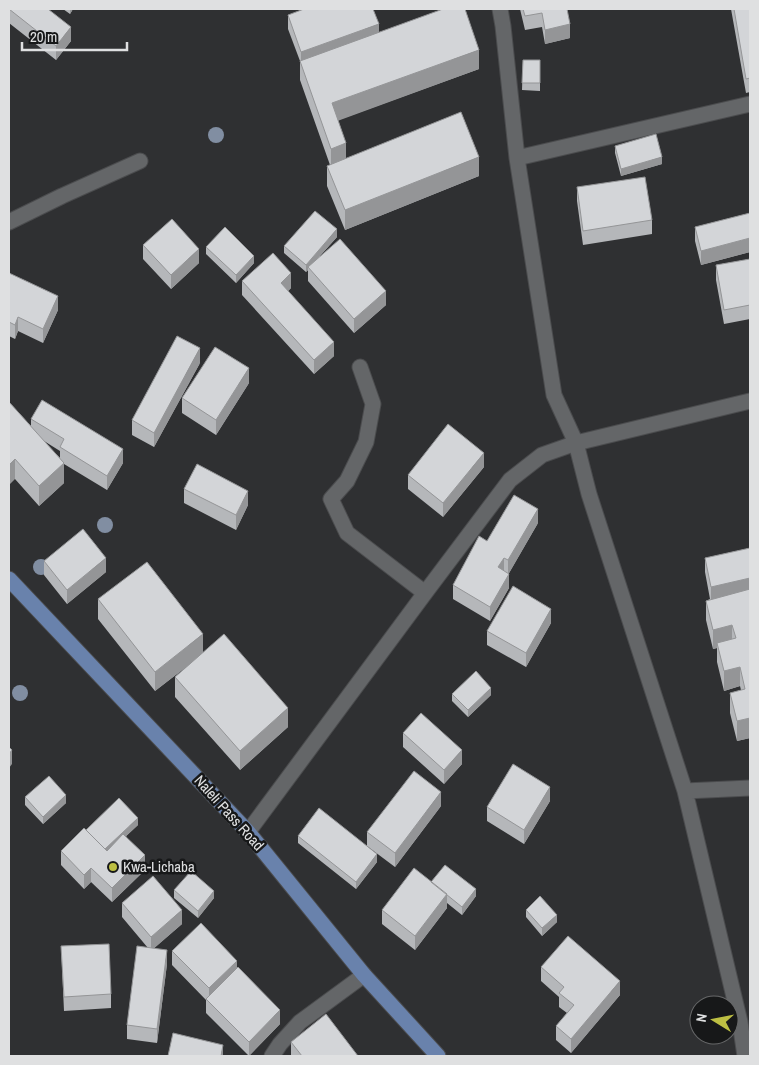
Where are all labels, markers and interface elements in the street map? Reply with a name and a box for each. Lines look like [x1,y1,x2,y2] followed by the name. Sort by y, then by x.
[22,20,128,52] scale bar
[30,26,57,47] text: 20 m
[190,770,269,855] street label: Naleli Pass Road
[123,856,195,877] place label: Kwa-Lichaba
[107,861,119,873] marker: Kwa-Lichaba
[689,995,739,1045] north arrow
[692,1012,711,1023] text: N

